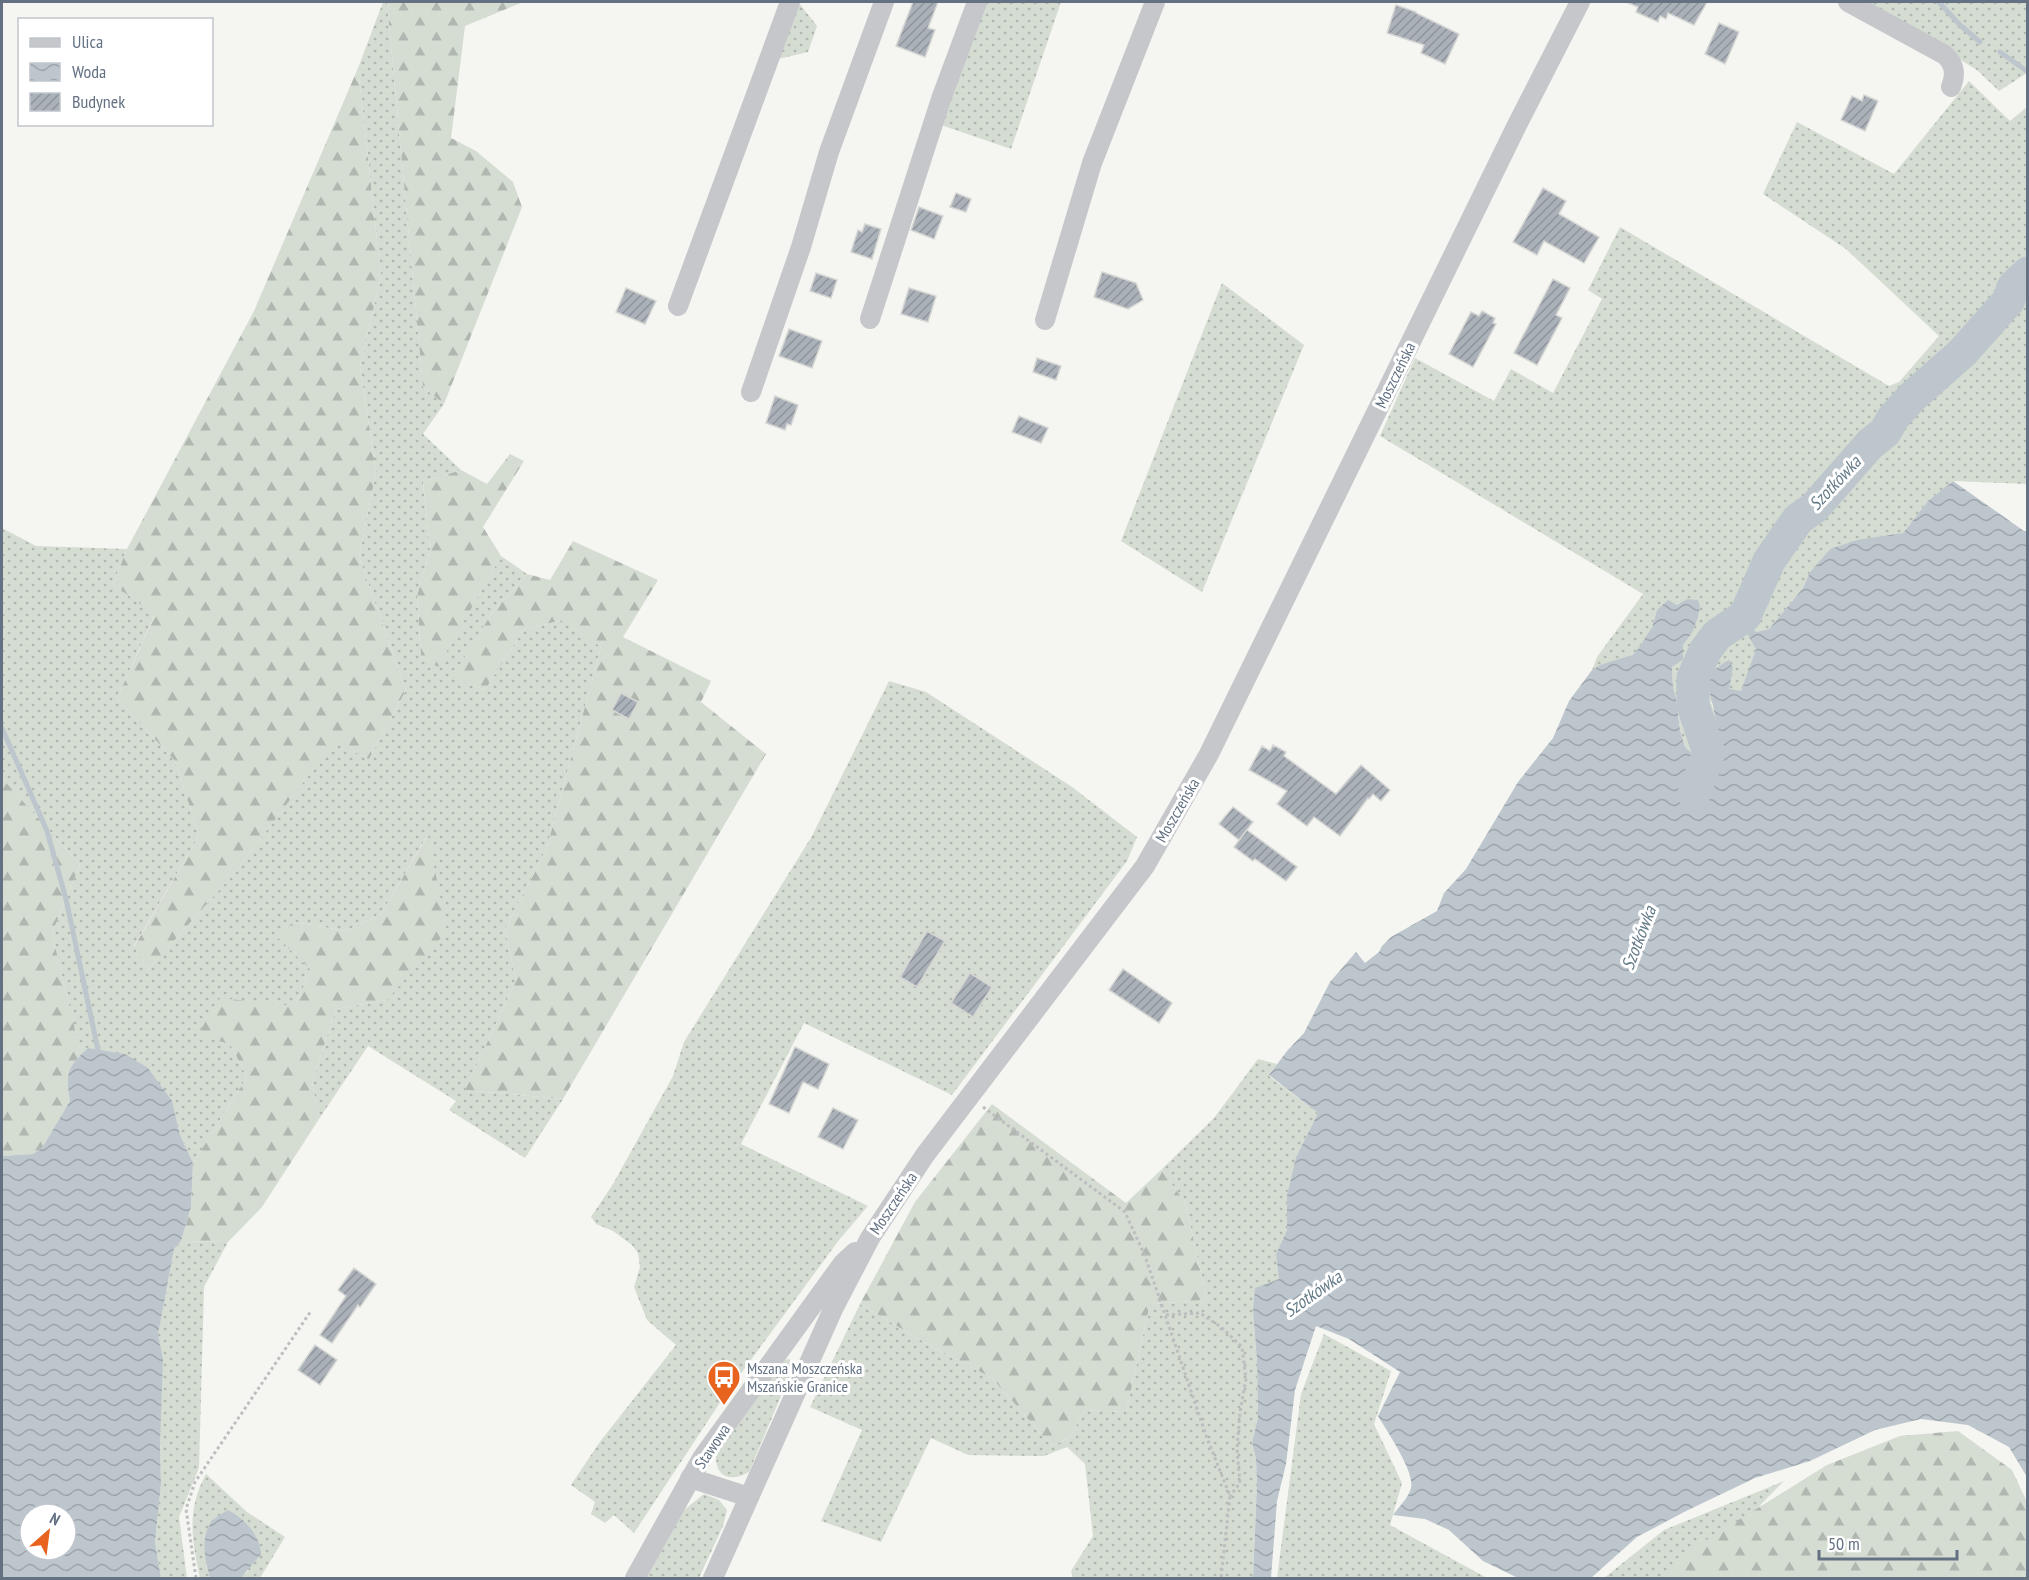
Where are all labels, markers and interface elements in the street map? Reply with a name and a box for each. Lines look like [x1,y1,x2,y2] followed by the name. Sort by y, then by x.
[18,18,213,126] legend
[72,30,103,53] text: Ulica
[72,60,106,83] text: Woda
[72,90,125,113] text: Budynek
[1370,339,1420,411] street label: Moszczeńska
[1804,450,1866,515] water label: Szotkówka
[1151,774,1203,846] street label: Moszczeńska
[1616,902,1661,973] water label: Szotkówka
[865,1168,921,1238] street label: Moszczeńska
[1279,1265,1347,1322] water label: Szotkówka
[747,1358,862,1396] place label: Mszana Moszczeńska Mszańskie Granice
[706,1359,742,1406] bus stop icon: Mszana Moszczeńska Mszańskie Granice
[690,1420,734,1472] street label: Stawowa
[18,1502,78,1562] north arrow
[47,1508,64,1530] text: N
[1819,1523,1957,1561] scale bar
[1828,1532,1860,1555] text: 50 m

